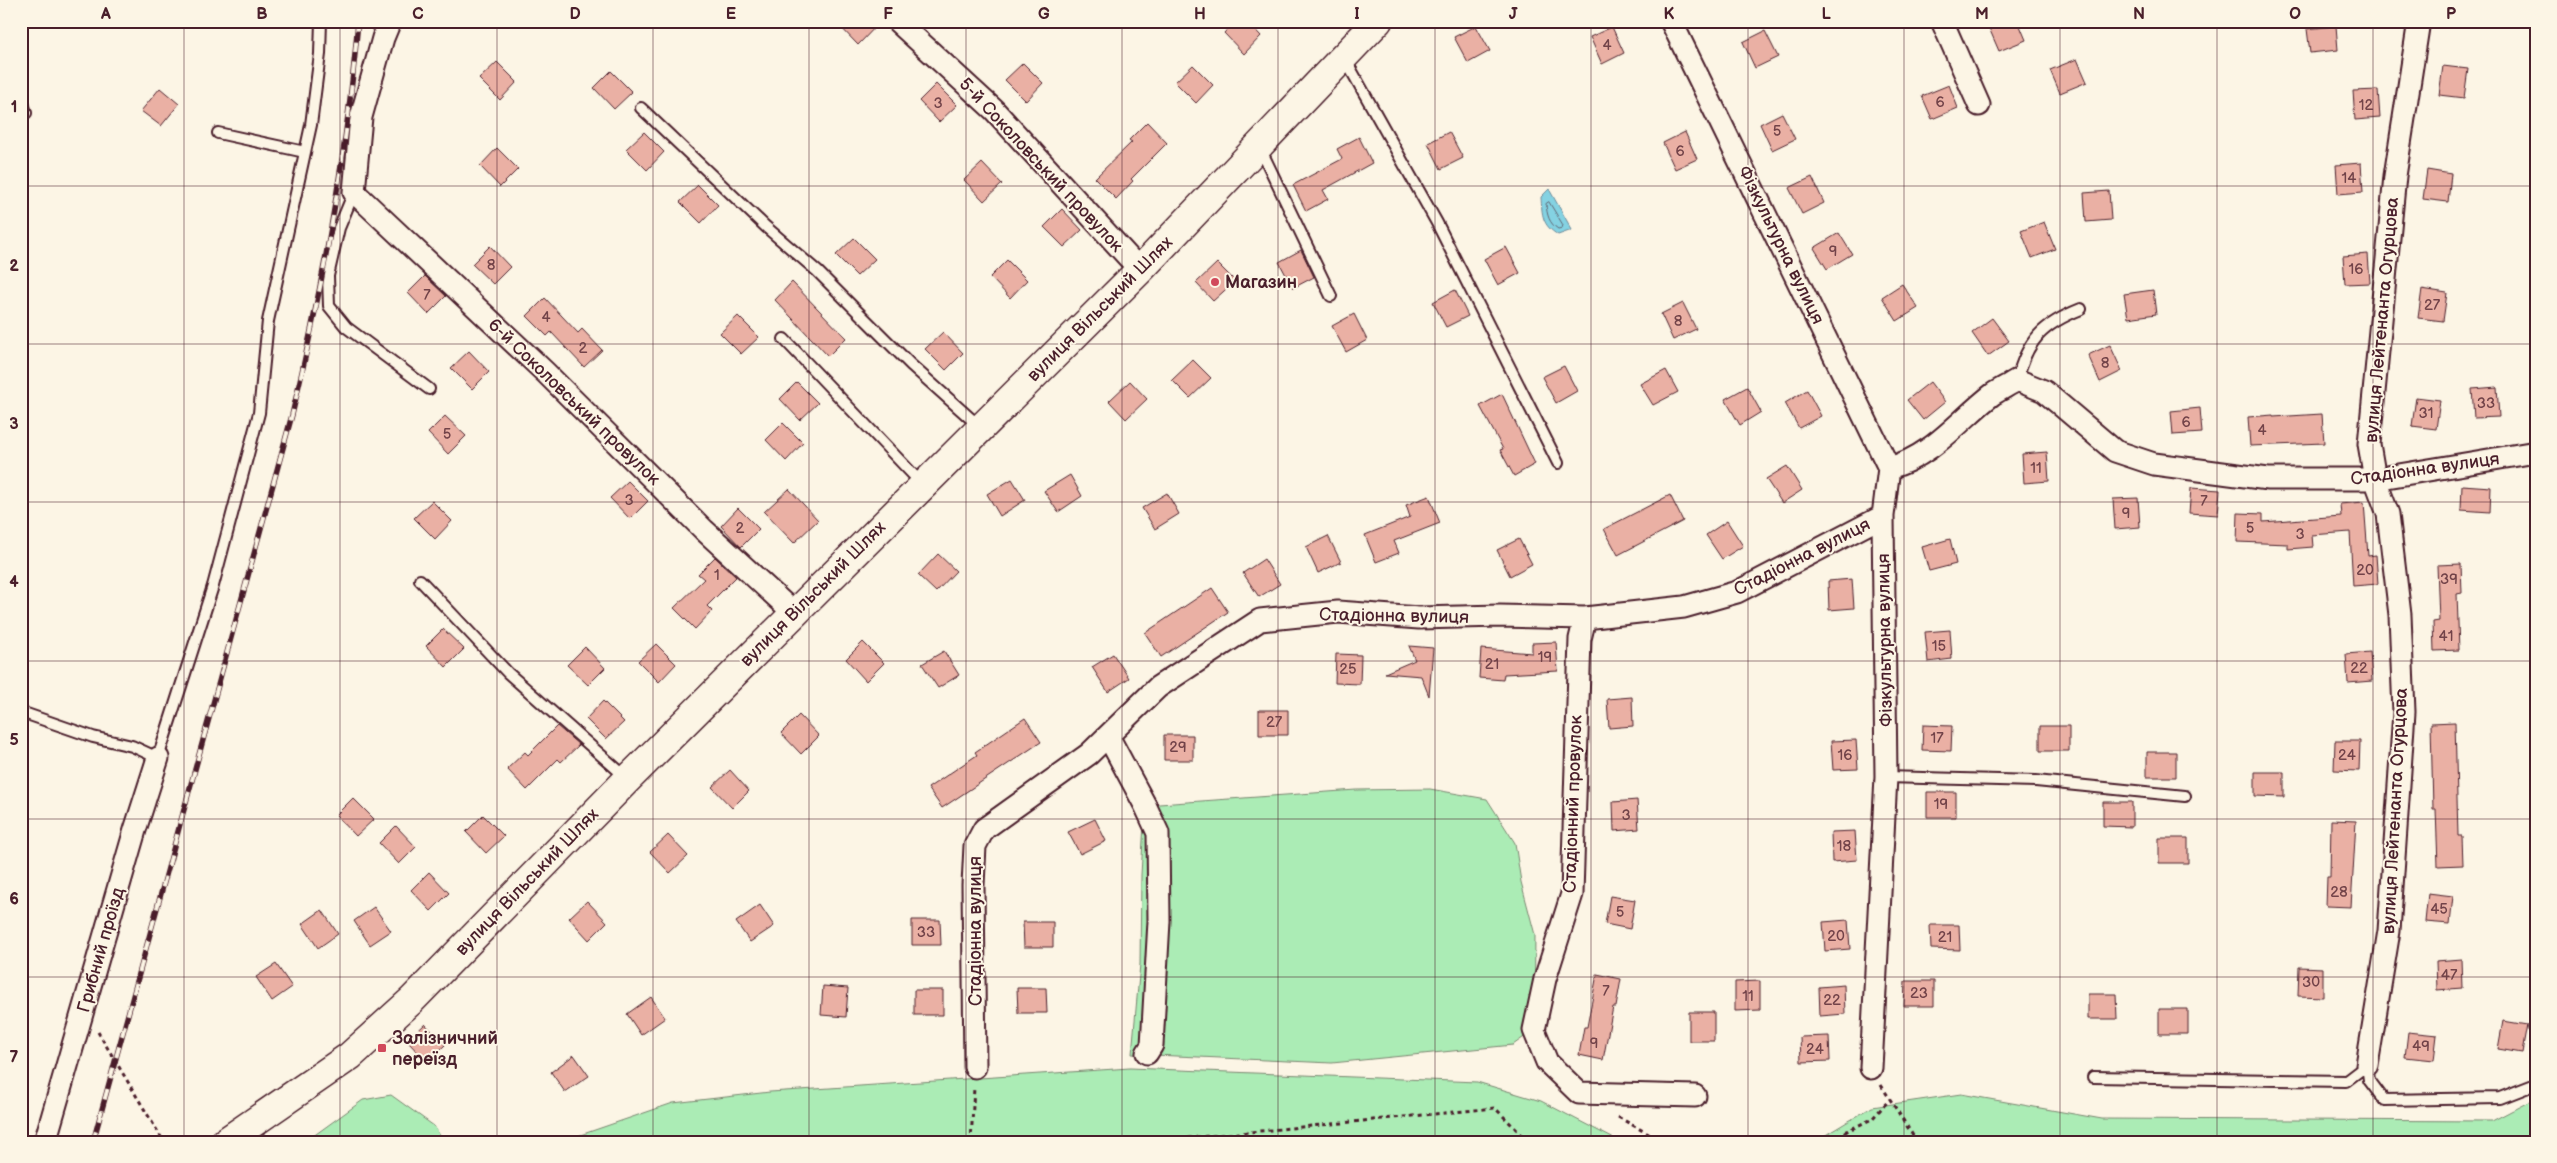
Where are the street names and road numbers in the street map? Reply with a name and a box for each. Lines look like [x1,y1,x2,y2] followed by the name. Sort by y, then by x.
[955,74,1128,257] street label: 5-й Соколовський провулок
[1734,162,1828,328] street label: Фізкультурна вулиця
[2361,196,2403,444] street label: вулиця Лейтенанта Огурцова
[1023,232,1177,386] street label: вулиця Вільський Шлях
[484,314,665,490] street label: 6-й Соколовський провулок
[2349,448,2501,490] street label: Стадіонна вулиця
[1730,514,1874,600] street label: Стадіонна вулиця
[736,517,890,671] street label: вулиця Вільський Шлях
[1873,553,1897,727] street label: Фізкультурна вулиця
[1319,604,1469,628] street label: Стадіонна вулиця
[2378,687,2412,935] street label: вулиця Лейтенанта Огурцова
[1559,714,1587,893] street label: Стадіонний провулок
[451,804,603,960] street label: вулиця Вільський Шлях
[965,856,986,1006] street label: Стадіонна вулиця
[73,885,129,1015] street label: Грибний проїзд

